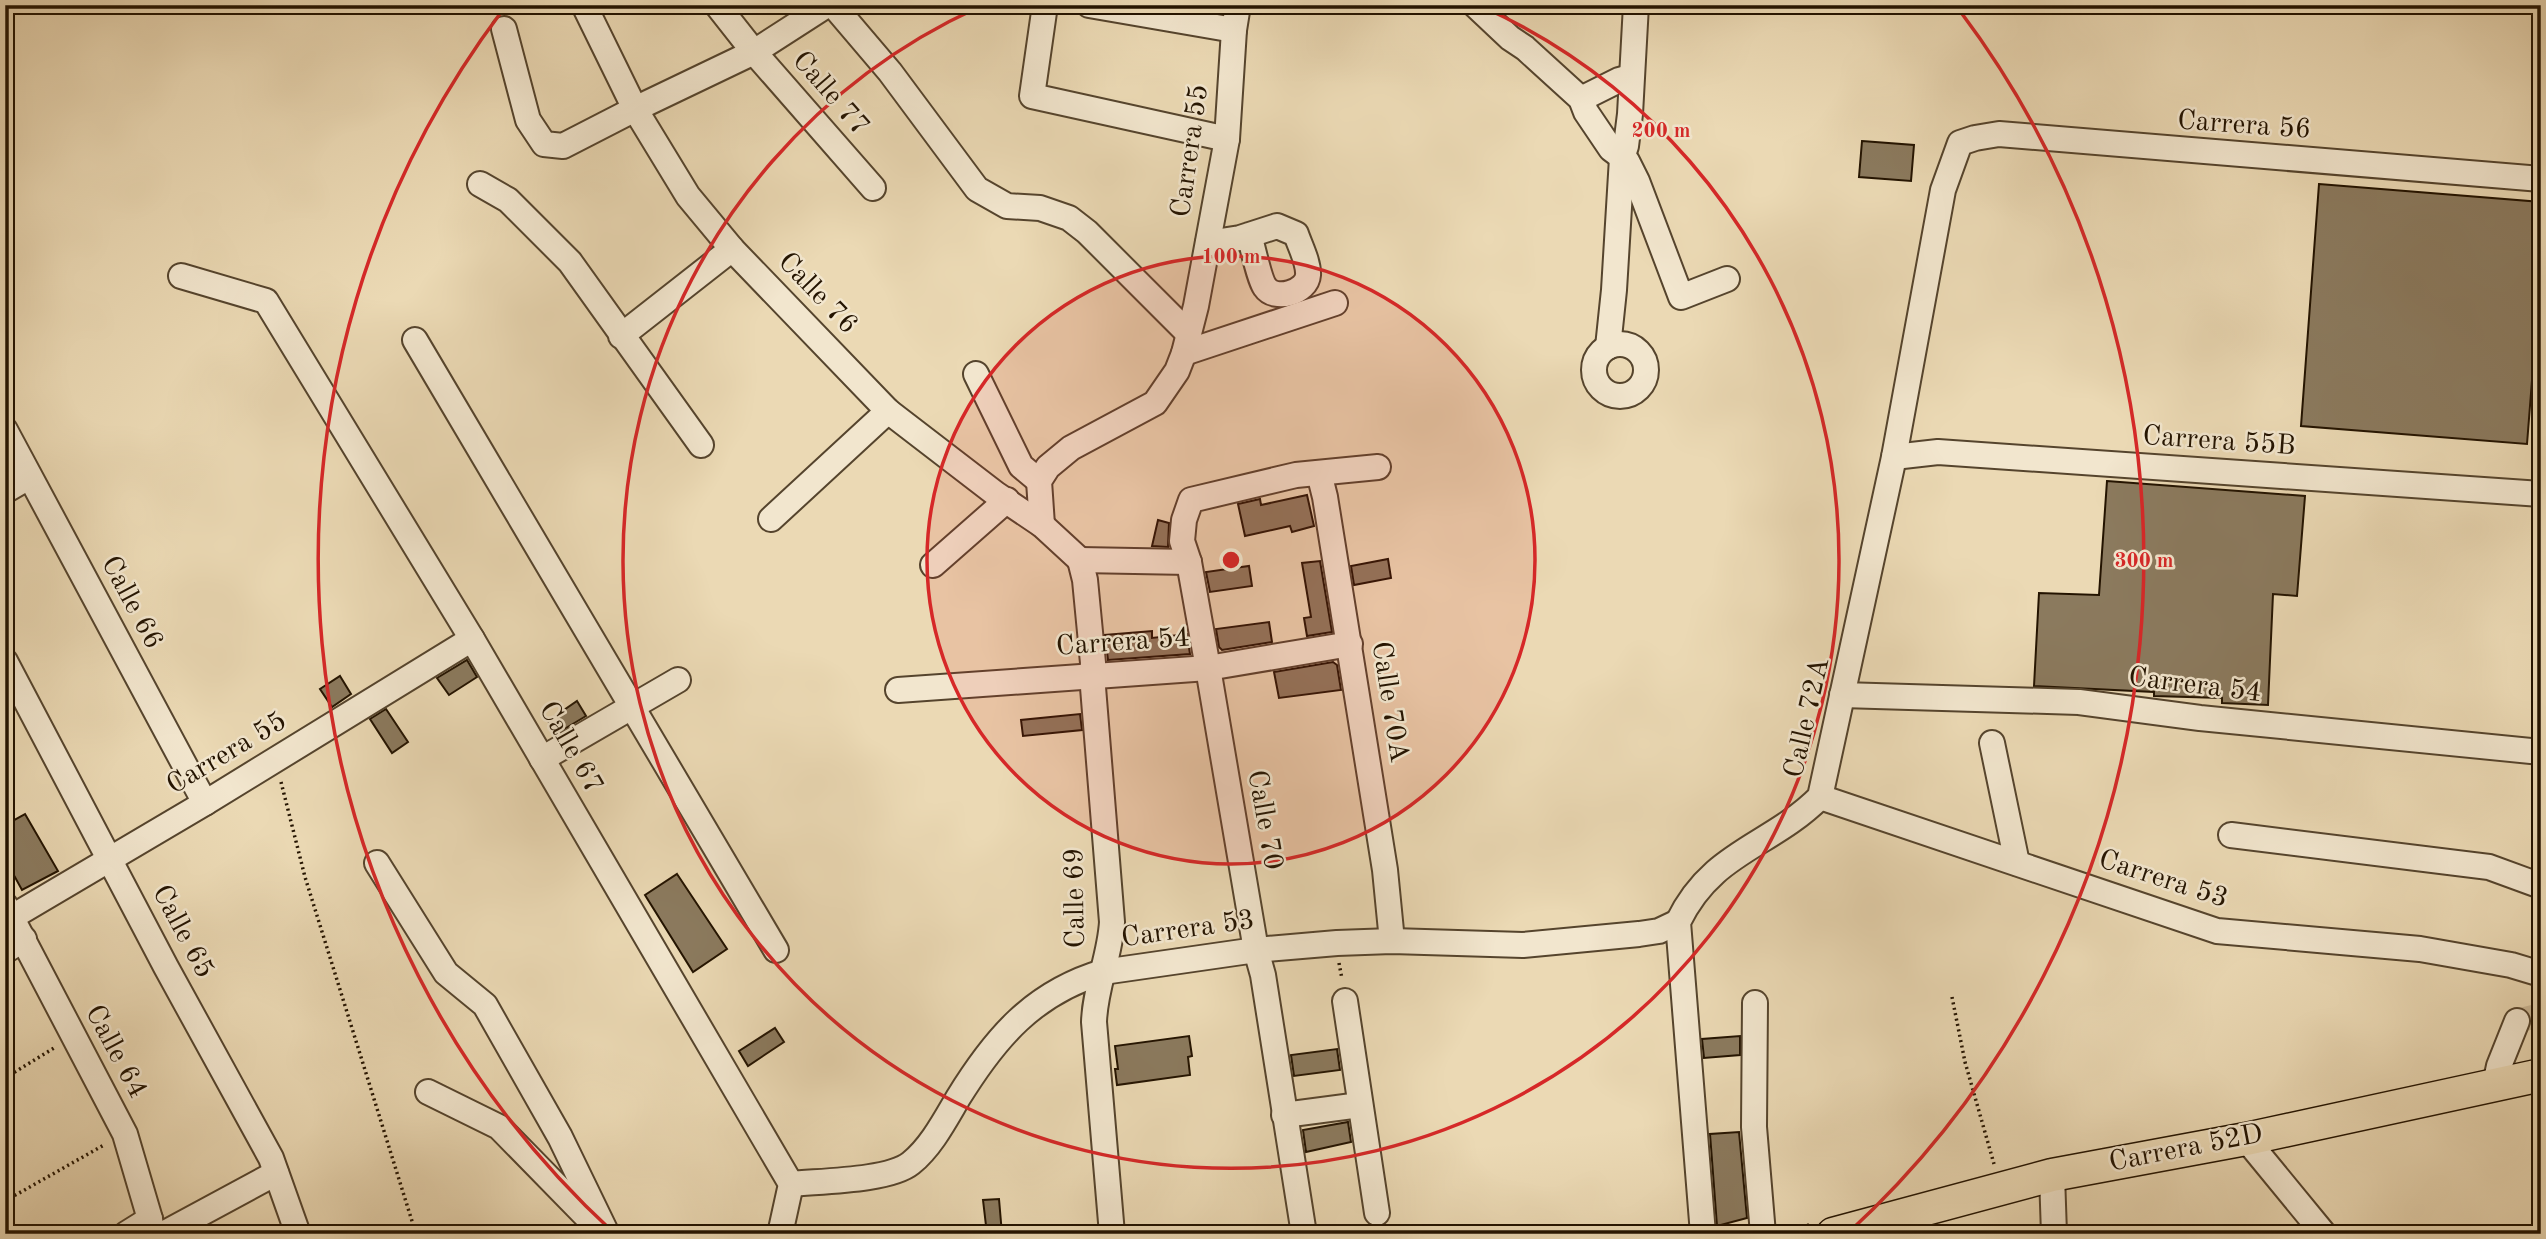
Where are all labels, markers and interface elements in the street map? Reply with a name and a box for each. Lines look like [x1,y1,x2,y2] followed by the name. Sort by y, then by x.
[786,47,874,141] street label: Calle 77
[1168,83,1214,219] street label: Carrera 55
[2176,107,2312,145] street label: Carrera 56
[1631,121,1691,142] text: 200 m
[1201,247,1261,268] text: 100 m
[772,248,862,340] street label: Calle 76
[2142,423,2296,461] street label: Carrera 55B
[1219,548,1243,572] centre of rings
[2114,551,2174,572] text: 300 m
[95,552,167,654] street label: Calle 66
[1055,624,1191,662] street label: Carrera 54
[1366,639,1412,765] street label: Calle 70A
[1781,655,1835,781] street label: Calle 72A
[2127,664,2263,708] street label: Carrera 54
[533,697,607,799] street label: Calle 67
[162,707,292,801] street label: Carrera 55
[1241,768,1287,872] street label: Calle 70
[2095,846,2231,914] street label: Carrera 53
[1061,847,1091,949] street label: Calle 69
[146,881,218,983] street label: Calle 65
[1120,907,1256,953] street label: Carrera 53
[79,1001,151,1103] street label: Calle 64
[2107,1120,2265,1178] street label: Carrera 52D

